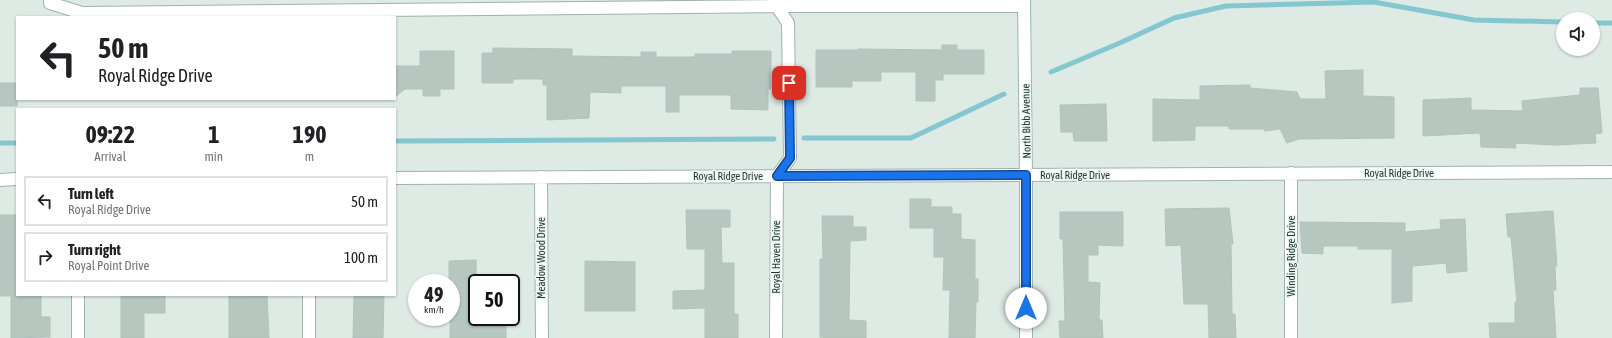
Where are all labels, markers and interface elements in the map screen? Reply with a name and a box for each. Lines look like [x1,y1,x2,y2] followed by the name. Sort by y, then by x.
[1556,12,1600,56] map controls
[1556,12,1600,56] button: sound
[32,32,84,84] icon: left
[98,32,148,64] text: 50 m
[98,65,213,86] text: Royal Ridge Drive
[772,66,806,100] pin
[778,72,800,94] icon: arrive
[1019,83,1033,159] street label: North Bibb Avenue
[86,121,135,148] text: 09:22
[208,121,219,148] text: 1
[293,121,326,148] text: 190
[94,149,126,164] text: Arrival
[204,149,223,164] text: min
[305,149,314,164] text: m
[1364,167,1434,179] street label: Royal Ridge Drive
[1040,169,1110,181] street label: Royal Ridge Drive
[693,170,763,182] street label: Royal Ridge Drive
[68,185,114,202] text: Turn left
[34,190,56,212] icon: left
[351,193,378,210] text: 50 m
[68,202,151,217] text: Royal Ridge Drive
[1285,216,1297,296] street label: Winding Ridge Drive
[535,217,547,299] street label: Meadow Wood Drive
[770,220,782,294] street label: Royal Haven Drive
[68,241,121,258] text: Turn right
[34,246,56,268] icon: right
[344,249,378,266] text: 100 m
[68,258,149,273] text: Royal Point Drive
[468,274,520,326] speed limit sign: 50
[425,283,443,306] text: 49
[1005,287,1047,329] position arrow
[424,304,444,315] text: km/h

